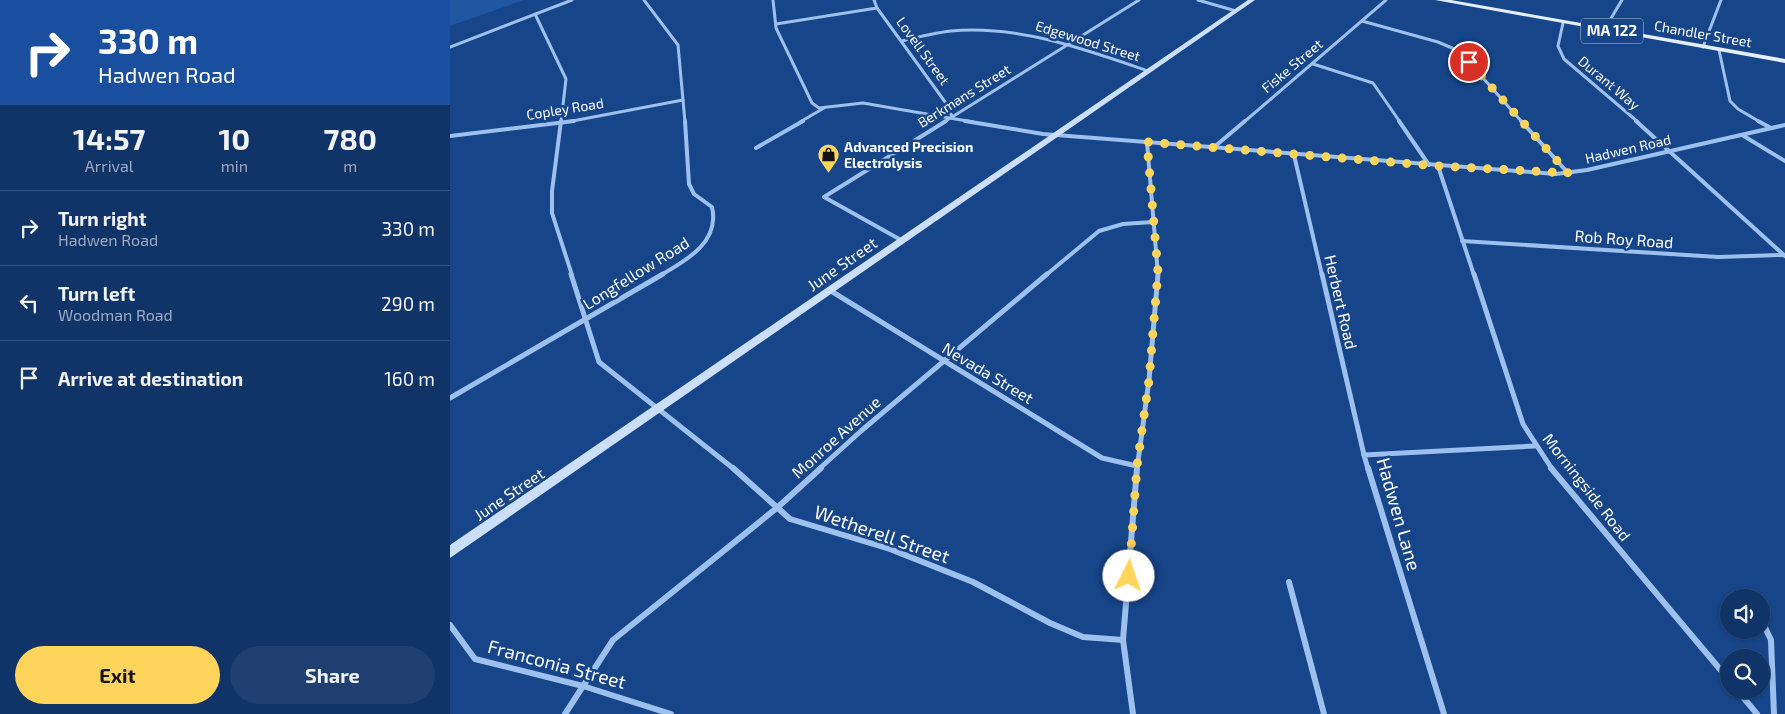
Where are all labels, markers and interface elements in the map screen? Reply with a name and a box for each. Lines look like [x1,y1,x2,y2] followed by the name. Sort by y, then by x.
[893,13,954,88] street label: Lovell Street
[1034,17,1143,65] street label: Edgewood Street
[1653,17,1753,50] street label: Chandler Street
[1581,18,1643,44] road number: MA 122
[98,19,198,61] text: 330 m
[15,20,80,85] icon: right
[1258,35,1326,96] street label: Fiske Street
[1448,41,1490,83] pin
[1455,48,1483,76] icon: arrive
[1575,52,1644,114] street label: Durant Way
[914,60,1013,131] street label: Berkmans Street
[98,61,236,87] text: Hadwen Road
[525,94,605,123] street label: Copley Road
[73,120,145,156] text: 14:57
[218,120,250,156] text: 10
[323,120,377,156] text: 780
[1583,130,1672,167] street label: Hadwen Road
[844,138,973,171] place label: Advanced Precision Electrolysis
[816,143,840,174] shop icon: Advanced Precision Electrolysis
[85,156,134,175] text: Arrival
[221,156,248,175] text: min
[343,156,357,175] text: m
[58,207,146,230] text: Turn right
[15,214,43,242] icon: right
[382,217,435,240] text: 330 m
[1574,226,1674,251] street label: Rob Roy Road
[58,230,158,249] text: Hadwen Road
[579,232,692,313] street label: Longfellow Road
[803,233,880,294] street label: June Street
[1321,253,1362,351] street label: Herbert Road
[58,282,135,305] text: Turn left
[15,289,43,317] icon: left
[381,292,435,315] text: 290 m
[58,305,173,324] text: Woodman Road
[939,338,1037,407] street label: Nevada Street
[15,364,43,392] icon: arrive
[58,367,243,390] text: Arrive at destination
[384,367,435,390] text: 160 m
[787,392,884,482] street label: Monroe Avenue
[1539,429,1635,544] street label: Morningside Road
[1372,455,1427,573] street label: Hadwen Lane
[470,463,547,524] street label: June Street
[811,500,953,567] street label: Wetherell Street
[1102,549,1154,601] position arrow
[1720,589,1770,699] map controls
[1720,589,1770,639] button: sound
[485,634,629,693] street label: Franconia Street
[15,646,220,704] button: Exit
[230,646,435,704] button: Share
[1720,649,1770,699] button: search

